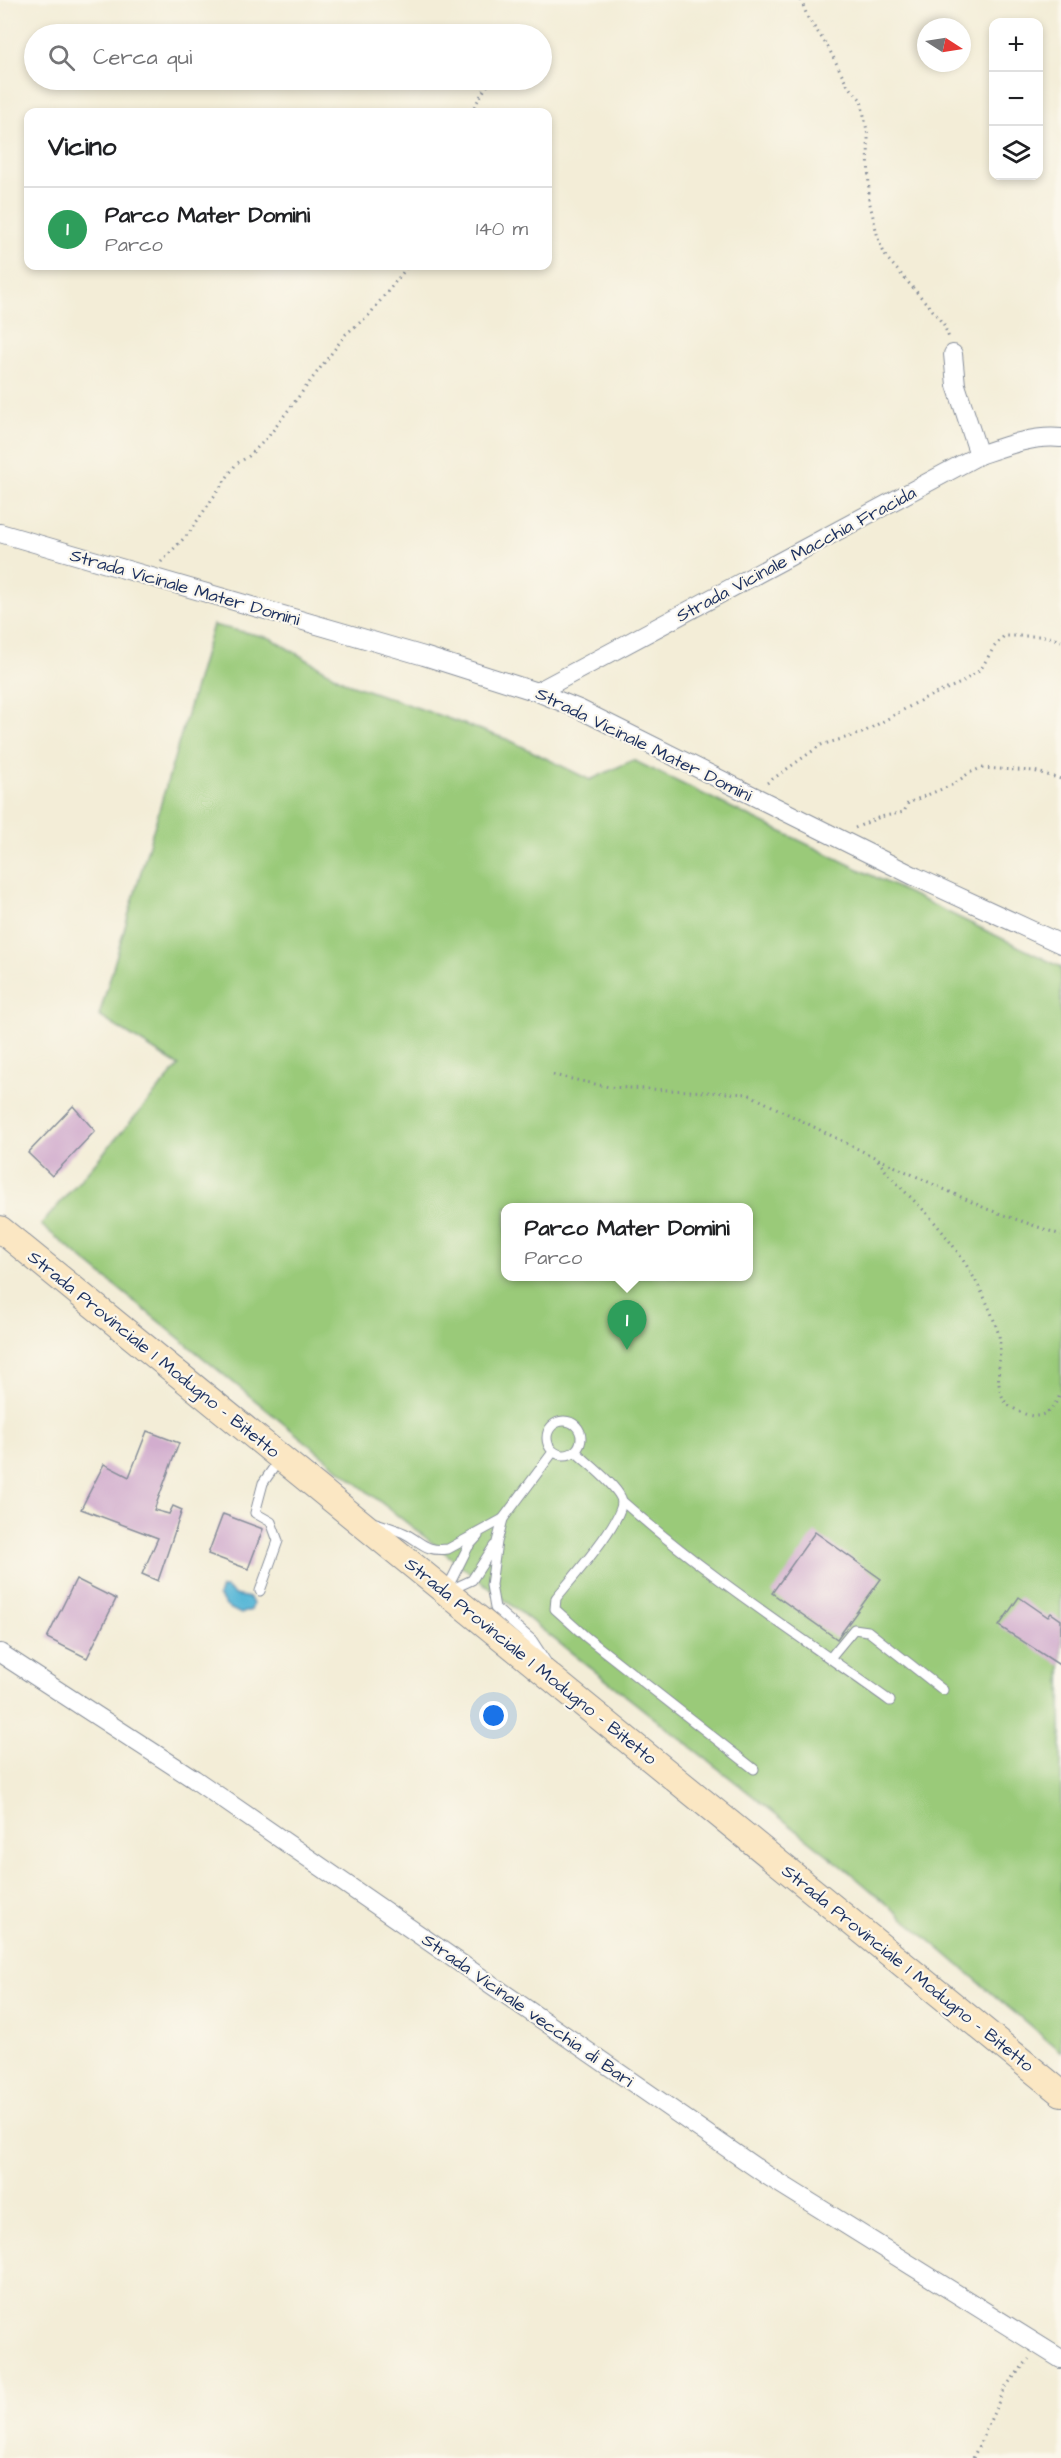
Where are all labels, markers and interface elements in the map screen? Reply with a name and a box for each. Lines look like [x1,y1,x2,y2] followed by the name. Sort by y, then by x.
[917,18,971,72] north arrow
[989,18,1043,180] map controls
[989,18,1043,72] button: +
[24,24,552,90] search box
[45,41,78,74] icon: search
[93,42,192,73] text: Cerca qui
[989,72,1043,126] button: −
[989,126,1043,180] button: layers
[48,129,116,165] text: Vicino
[105,200,310,231] text: Parco Mater Domini
[66,215,69,243] text: 1
[476,215,528,243] text: 140 m
[105,231,163,259] text: Parco
[672,480,921,629] street label: Strada Vicinale Macchia Fracida
[67,543,303,632] street label: Strada Vicinale Mater Domini
[531,681,756,808] street label: Strada Vicinale Mater Domini
[501,1203,753,1281] popup
[524,1213,730,1244] text: Parco Mater Domini
[524,1244,582,1272] text: Parco
[22,1245,285,1465] street label: Strada Provinciale 1 Modugno - Bitetto
[608,1300,646,1350] pin: 1
[399,1552,662,1772] street label: Strada Provinciale 1 Modugno - Bitetto
[479,1701,508,1730] your location
[776,1859,1039,2079] street label: Strada Provinciale 1 Modugno - Bitetto
[417,1928,639,2093] street label: Strada Vicinale vecchia di Bari

